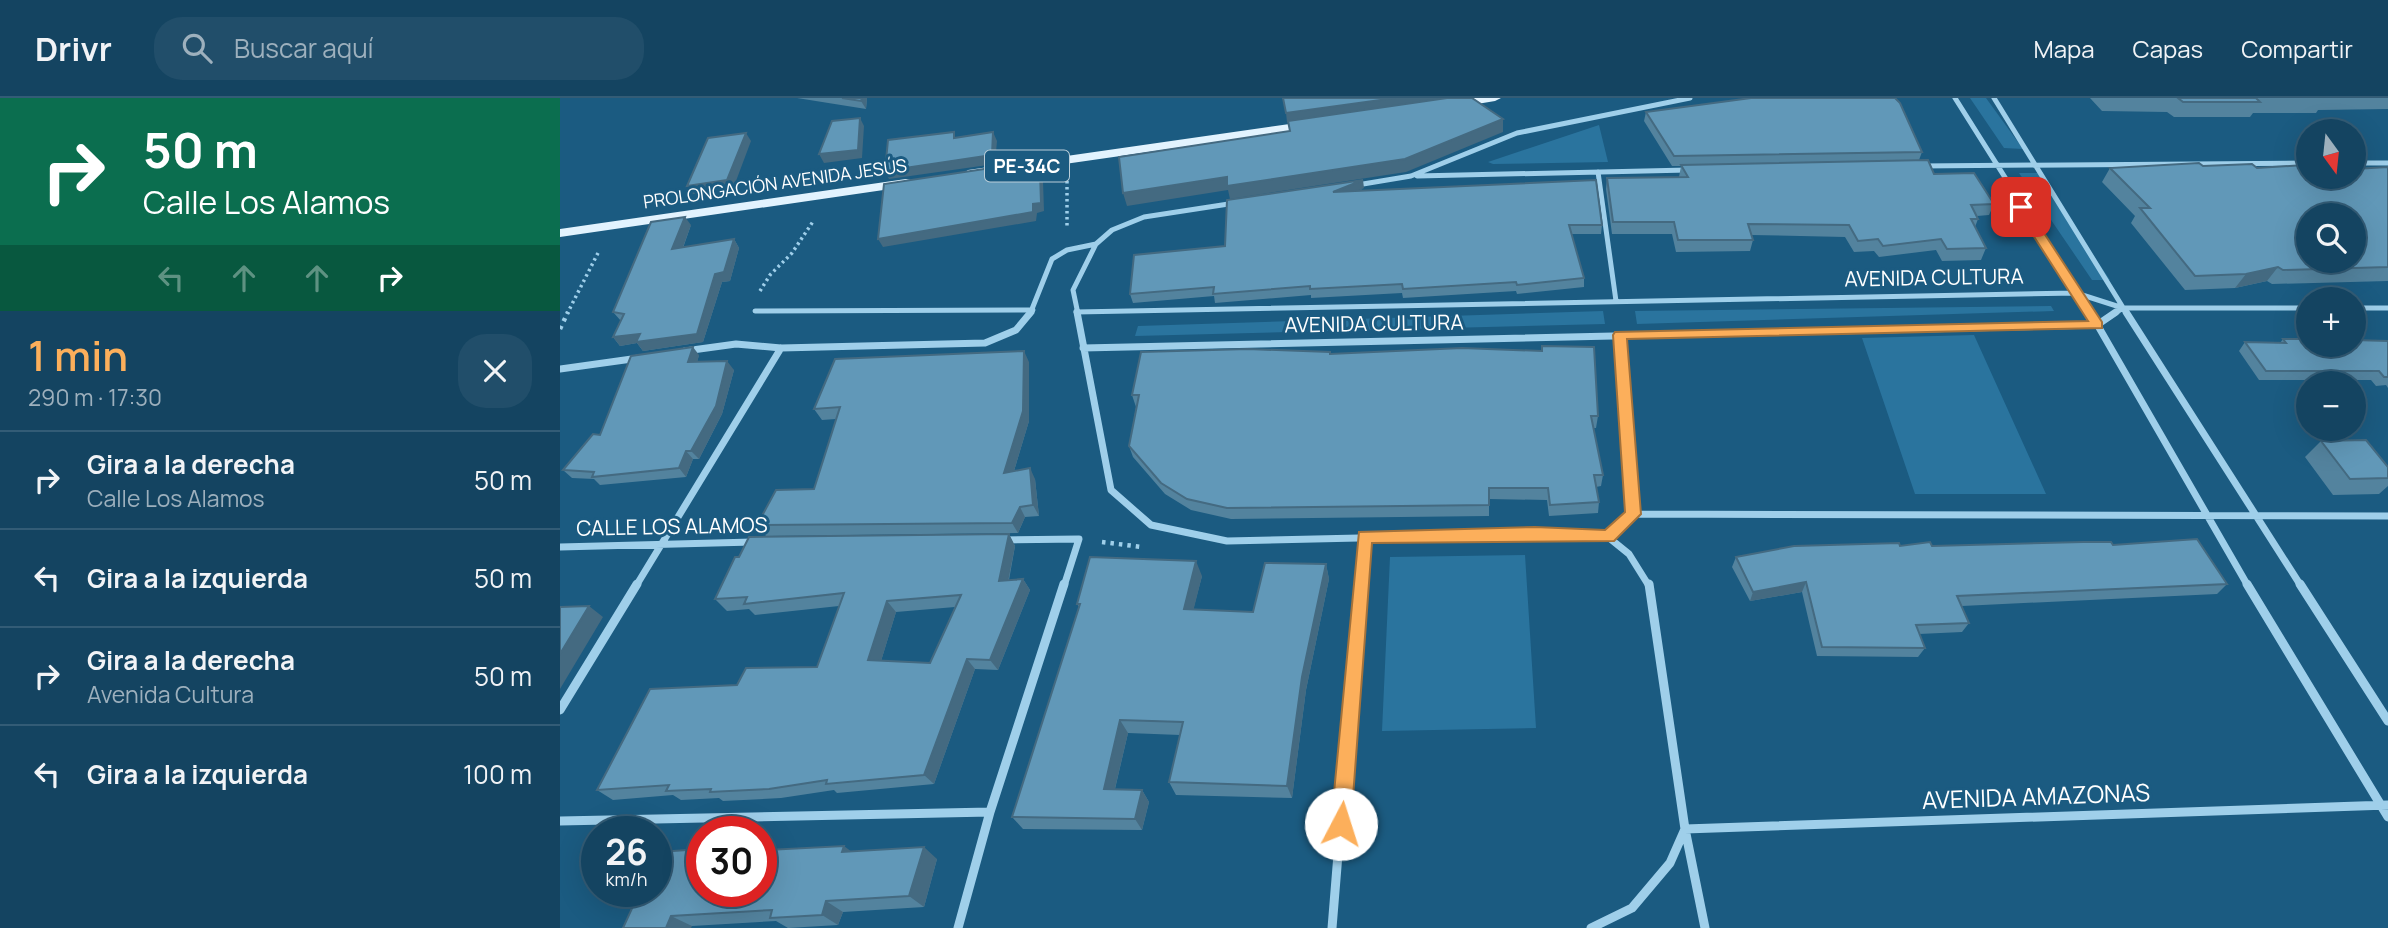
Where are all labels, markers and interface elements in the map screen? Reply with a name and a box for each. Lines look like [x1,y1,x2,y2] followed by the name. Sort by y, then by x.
[154,17,644,80] search box
[35,26,112,71] text: Drivr
[178,29,216,67] icon: search
[234,30,374,66] text: Buscar aquí
[2034,32,2095,65] text: Mapa
[2133,32,2203,65] text: Capas
[2241,32,2353,65] text: Compartir
[143,116,258,183] text: 50 m
[2296,119,2366,189] north arrow
[2296,119,2366,441] map controls
[28,126,119,217] icon: right
[985,150,1069,181] road number: PE-34C
[642,153,908,213] street label: PROLONGACIÓN AVENIDA JESÚS
[1991,177,2051,237] pin
[143,180,390,224] text: Calle Los Alamos
[2002,188,2040,226] icon: arrive
[2296,203,2366,273] button: search
[152,259,190,297] icon: left
[225,259,263,297] icon: ahead
[298,259,336,297] icon: ahead
[371,259,409,297] icon: right
[1844,261,2024,293] street label: AVENIDA CULTURA
[2296,287,2366,357] button: +
[1284,307,1464,339] street label: AVENIDA CULTURA
[28,326,128,384] text: 1 min
[458,334,532,408] button: close
[2296,371,2366,441] button: −
[28,381,162,413] text: 290 m · 17:30
[87,446,295,482] text: Gira a la derecha
[28,461,66,499] icon: right
[474,462,532,498] text: 50 m
[87,482,265,514] text: Calle Los Alamos
[576,510,768,542] street label: CALLE LOS ALAMOS
[28,559,66,597] icon: left
[87,560,308,596] text: Gira a la izquierda
[474,560,532,596] text: 50 m
[87,642,295,678] text: Gira a la derecha
[28,657,66,695] icon: right
[474,658,532,694] text: 50 m
[87,678,254,710] text: Avenida Cultura
[28,755,66,793] icon: left
[87,756,308,792] text: Gira a la izquierda
[463,756,532,792] text: 100 m
[1921,775,2150,816] street label: AVENIDA AMAZONAS
[1304,787,1378,861] position arrow
[686,816,777,907] speed limit sign: 30
[605,828,648,876] text: 26
[606,867,647,891] text: km/h

